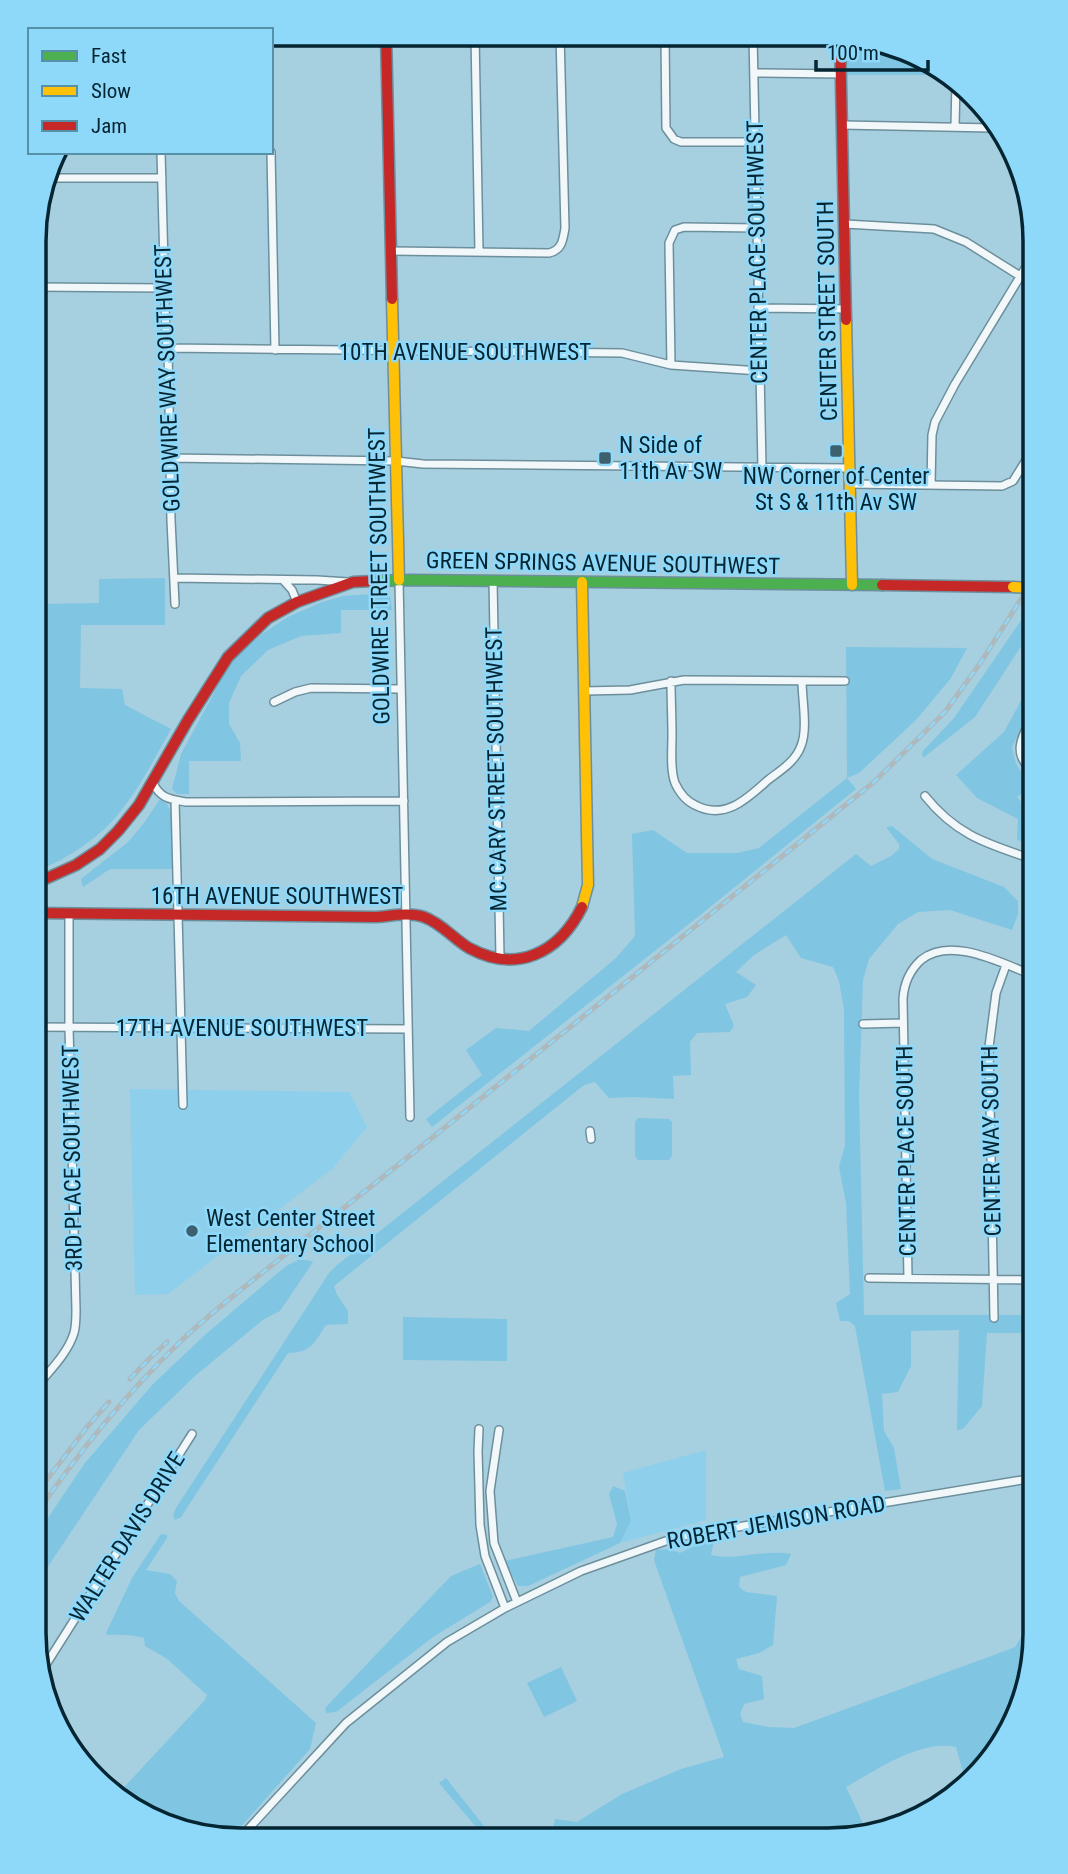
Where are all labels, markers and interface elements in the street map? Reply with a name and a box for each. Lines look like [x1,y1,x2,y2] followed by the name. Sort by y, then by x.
[28,28,273,154] legend
[816,28,928,72] scale bar
[827,41,879,65] text: 100 m
[91,44,127,68] text: Fast
[91,79,131,103] text: Slow
[91,114,127,138] text: Jam
[742,120,773,384] street label: CENTER PLACE SOUTHWEST
[812,201,843,421] street label: CENTER STREET SOUTH
[149,244,186,512] street label: GOLDWIRE WAY SOUTHWEST
[339,339,591,366] street label: 10TH AVENUE SOUTHWEST
[363,427,396,725] street label: GOLDWIRE STREET SOUTHWEST
[619,432,722,485] place label: N Side of 11th Av SW
[828,443,844,459] marker: NW Corner of Center St S & 11th Av SW
[597,450,613,466] marker: N Side of 11th Av SW
[743,463,929,516] place label: NW Corner of Center St S & 11th Av SW
[426,547,780,580] street label: GREEN SPRINGS AVENUE SOUTHWEST
[481,626,512,912] street label: MC CARY STREET SOUTHWEST
[151,883,403,910] street label: 16TH AVENUE SOUTHWEST
[116,1015,368,1042] street label: 17TH AVENUE SOUTHWEST
[57,1044,88,1271] street label: 3RD PLACE SOUTHWEST
[891,1045,922,1257] street label: CENTER PLACE SOUTH
[976,1045,1007,1237] street label: CENTER WAY SOUTH
[206,1205,375,1258] place label: West Center Street Elementary School
[184,1223,200,1239] marker: West Center Street Elementary School
[64,1447,191,1627] street label: WALTER DAVIS DRIVE
[665,1490,887,1555] street label: ROBERT JEMISON ROAD

